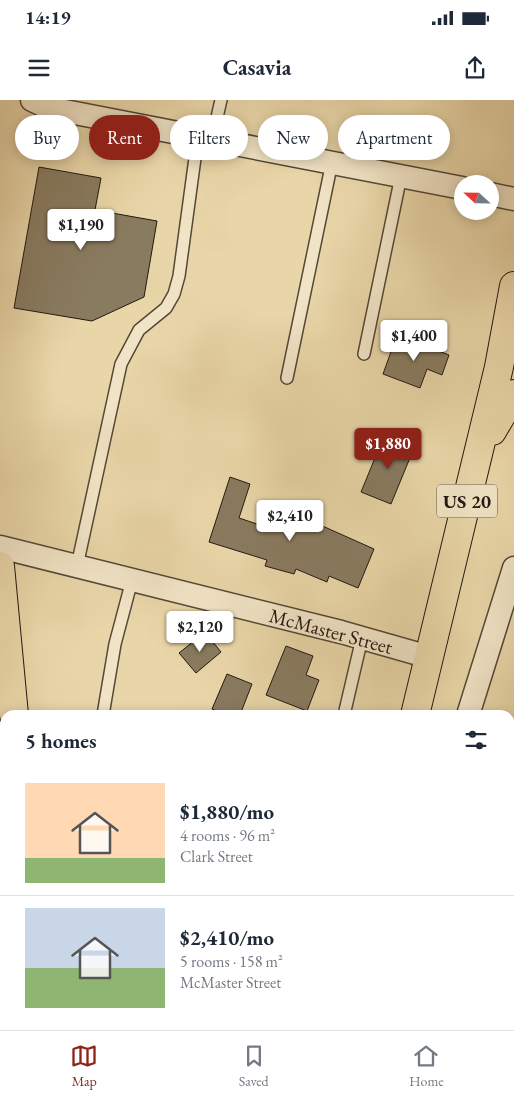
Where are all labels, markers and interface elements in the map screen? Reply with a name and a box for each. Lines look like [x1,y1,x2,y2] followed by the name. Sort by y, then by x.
[25,5,71,30] text: 14:19
[223,53,291,82] text: Casavia
[25,54,53,82] icon: menu
[461,54,489,82] icon: share
[15,115,79,160] chip: Buy
[89,115,160,160] chip: Rent
[170,115,248,160] chip: Filters
[258,115,328,160] chip: New
[338,115,450,160] chip: Apartment
[454,175,499,220] north arrow
[454,175,499,220] map controls
[40,208,122,251] pin: $1,190
[58,214,104,235] text: $1,190
[373,320,455,362] pin: $1,400
[391,325,437,346] text: $1,400
[347,428,429,470] pin: $1,880
[365,433,411,454] text: $1,880
[437,484,497,518] road number: US 20
[249,500,331,542] pin: $2,410
[267,505,313,526] text: $2,410
[267,602,396,660] street label: McMaster Street
[159,610,241,653] pin: $2,120
[177,616,223,637] text: $2,120
[462,726,490,754] icon: filters
[25,727,97,754] text: 5 homes
[180,798,274,825] text: $1,880/mo
[65,803,125,863] icon: home
[180,825,275,846] text: 4 rooms · 96 m²
[180,846,253,867] text: Clark Street
[180,924,274,951] text: $2,410/mo
[65,928,125,988] icon: home
[180,951,283,972] text: 5 rooms · 158 m²
[180,972,281,993] text: McMaster Street
[70,1042,98,1090] tab: Map
[239,1042,269,1090] tab: Saved
[409,1042,444,1090] tab: Home

